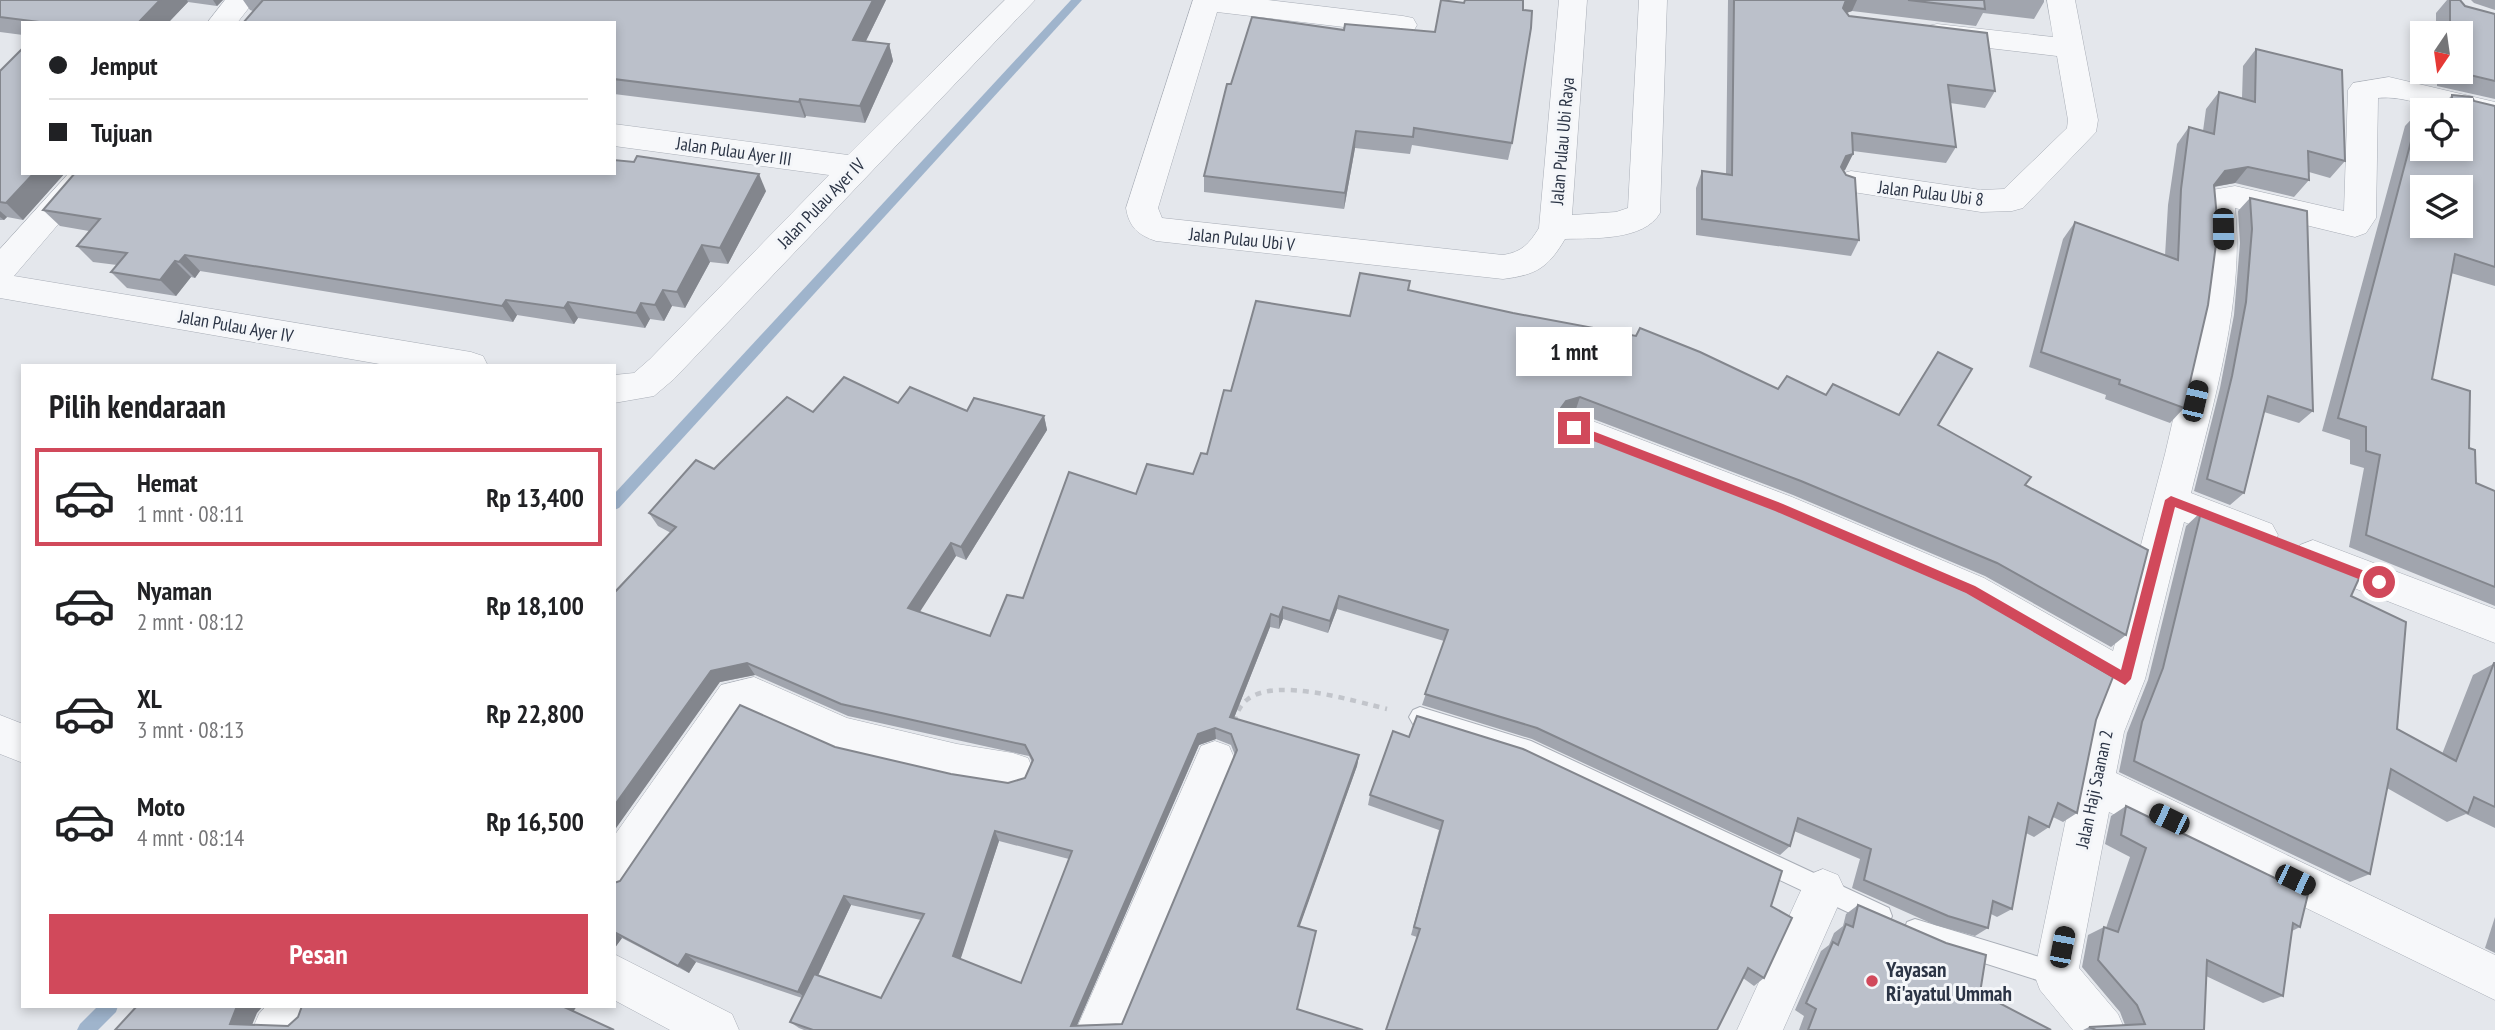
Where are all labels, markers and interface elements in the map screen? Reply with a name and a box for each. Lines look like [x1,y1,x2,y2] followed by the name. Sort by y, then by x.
[2410,21,2473,84] north arrow
[2410,21,2473,238] map controls
[91,49,158,82] text: Jemput
[1545,76,1579,207] street label: Jalan Pulau Ubi Raya
[2410,98,2473,161] button: locate
[91,116,153,149] text: Tujuan
[674,131,793,170] street label: Jalan Pulau Ayer III
[772,153,870,253] street label: Jalan Pulau Ayer IV
[1876,175,1985,211] street label: Jalan Pulau Ubi 8
[2410,175,2473,238] button: layers
[2213,208,2234,250] car
[1187,222,1297,256] street label: Jalan Pulau Ubi V
[176,304,296,348] street label: Jalan Pulau Ayer IV
[1516,326,1632,376] callout: 1 mnt
[1550,337,1598,366] text: 1 mnt
[2181,378,2210,424] car
[49,385,226,427] text: Pilih kendaraan
[1558,412,1590,444] route end
[53,466,116,529] icon: car
[137,466,198,499] text: Hemat
[486,481,584,514] text: Rp 13,400
[137,499,244,528] text: 1 mnt · 08:11
[2363,566,2395,598] route start
[53,574,116,637] icon: car
[137,574,212,607] text: Nyaman
[486,589,584,622] text: Rp 18,100
[137,607,244,636] text: 2 mnt · 08:12
[53,682,116,745] icon: car
[137,682,162,715] text: XL
[486,697,584,730] text: Rp 22,800
[137,715,244,744] text: 3 mnt · 08:13
[2070,728,2118,851] street label: Jalan Haji Saanan 2
[53,790,116,853] icon: car
[137,790,185,823] text: Moto
[2146,800,2193,838] car
[486,805,584,838] text: Rp 16,500
[137,823,244,852] text: 4 mnt · 08:14
[2272,861,2319,899] car
[49,914,588,994] button: Pesan
[2048,924,2077,970] car
[1885,956,2012,1007] place label: Yayasan Ri'ayatul Ummah
[1864,973,1880,989] marker: Yayasan Ri'ayatul Ummah

